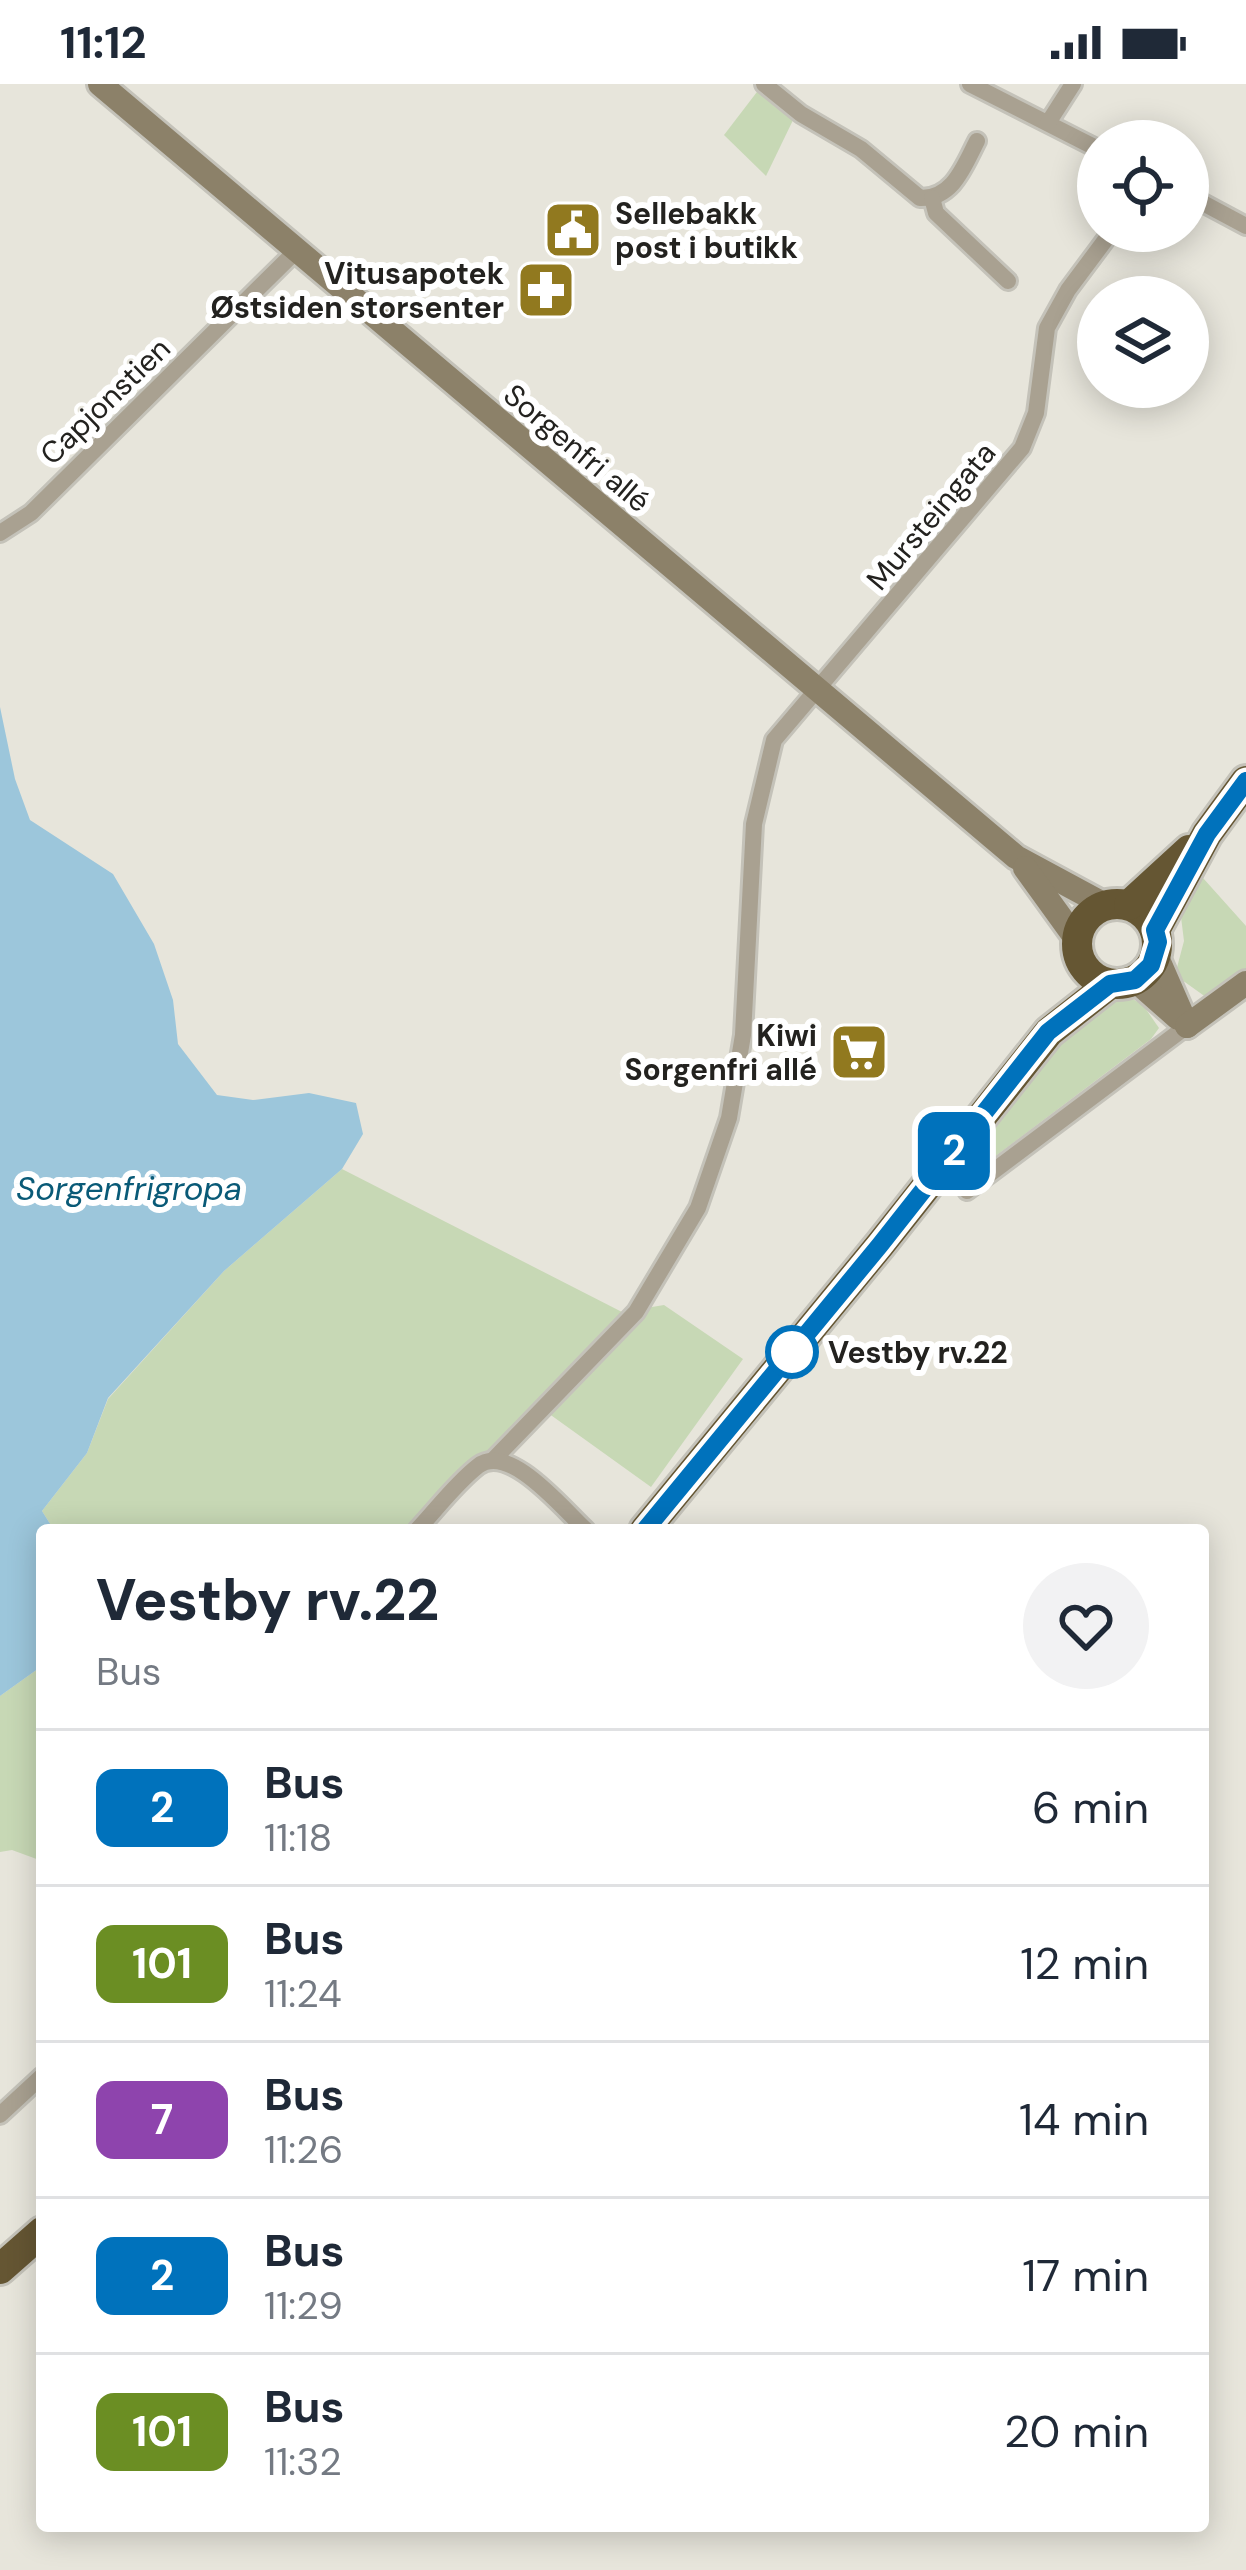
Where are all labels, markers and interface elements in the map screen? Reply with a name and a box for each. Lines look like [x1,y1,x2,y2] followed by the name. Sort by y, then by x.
[60,13,147,72] text: 11:12
[1077,120,1209,408] map controls
[1077,120,1209,252] button: locate
[615,194,798,267] place label: Sellebakk post i butikk
[542,199,604,261] public building icon: Sellebakk post i butikk
[211,254,504,327] place label: Vitusapotek Østsiden storsenter
[515,259,577,321] pharmacy icon: Vitusapotek Østsiden storsenter
[1077,276,1209,408] button: layers
[32,329,178,473] street label: Capjonstien
[496,375,658,521] street label: Sorgenfri allé
[858,434,1004,598] street label: Mursteingata
[624,1016,817,1089] place label: Kiwi Sorgenfri allé
[828,1021,890,1083] supermarket icon: Kiwi Sorgenfri allé
[915,1112,993,1190] line badge: 2
[942,1123,966,1178] text: 2
[16,1167,242,1210] water label: Sorgenfrigropa
[767,1327,817,1377] marker: Vestby rv.22
[828,1333,1008,1372] place label: Vestby rv.22
[96,1563,439,1638] text: Vestby rv.22
[1023,1563,1149,1689] button: heart
[96,1646,161,1697] text: Bus
[264,1753,344,1812] text: Bus
[1032,1778,1149,1837] text: 6 min
[150,1780,174,1835] text: 2
[264,1812,332,1863] text: 11:18
[264,1909,344,1968] text: Bus
[1020,1934,1149,1993] text: 12 min
[132,1936,192,1991] text: 101
[264,1968,342,2019] text: 11:24
[264,2065,344,2124] text: Bus
[1019,2090,1149,2149] text: 14 min
[151,2092,173,2147] text: 7
[264,2124,343,2175] text: 11:26
[264,2221,344,2280] text: Bus
[1022,2246,1149,2305] text: 17 min
[150,2248,174,2303] text: 2
[264,2280,343,2331] text: 11:29
[264,2377,344,2436] text: Bus
[1004,2402,1149,2461] text: 20 min
[132,2404,192,2459] text: 101
[264,2436,342,2487] text: 11:32

